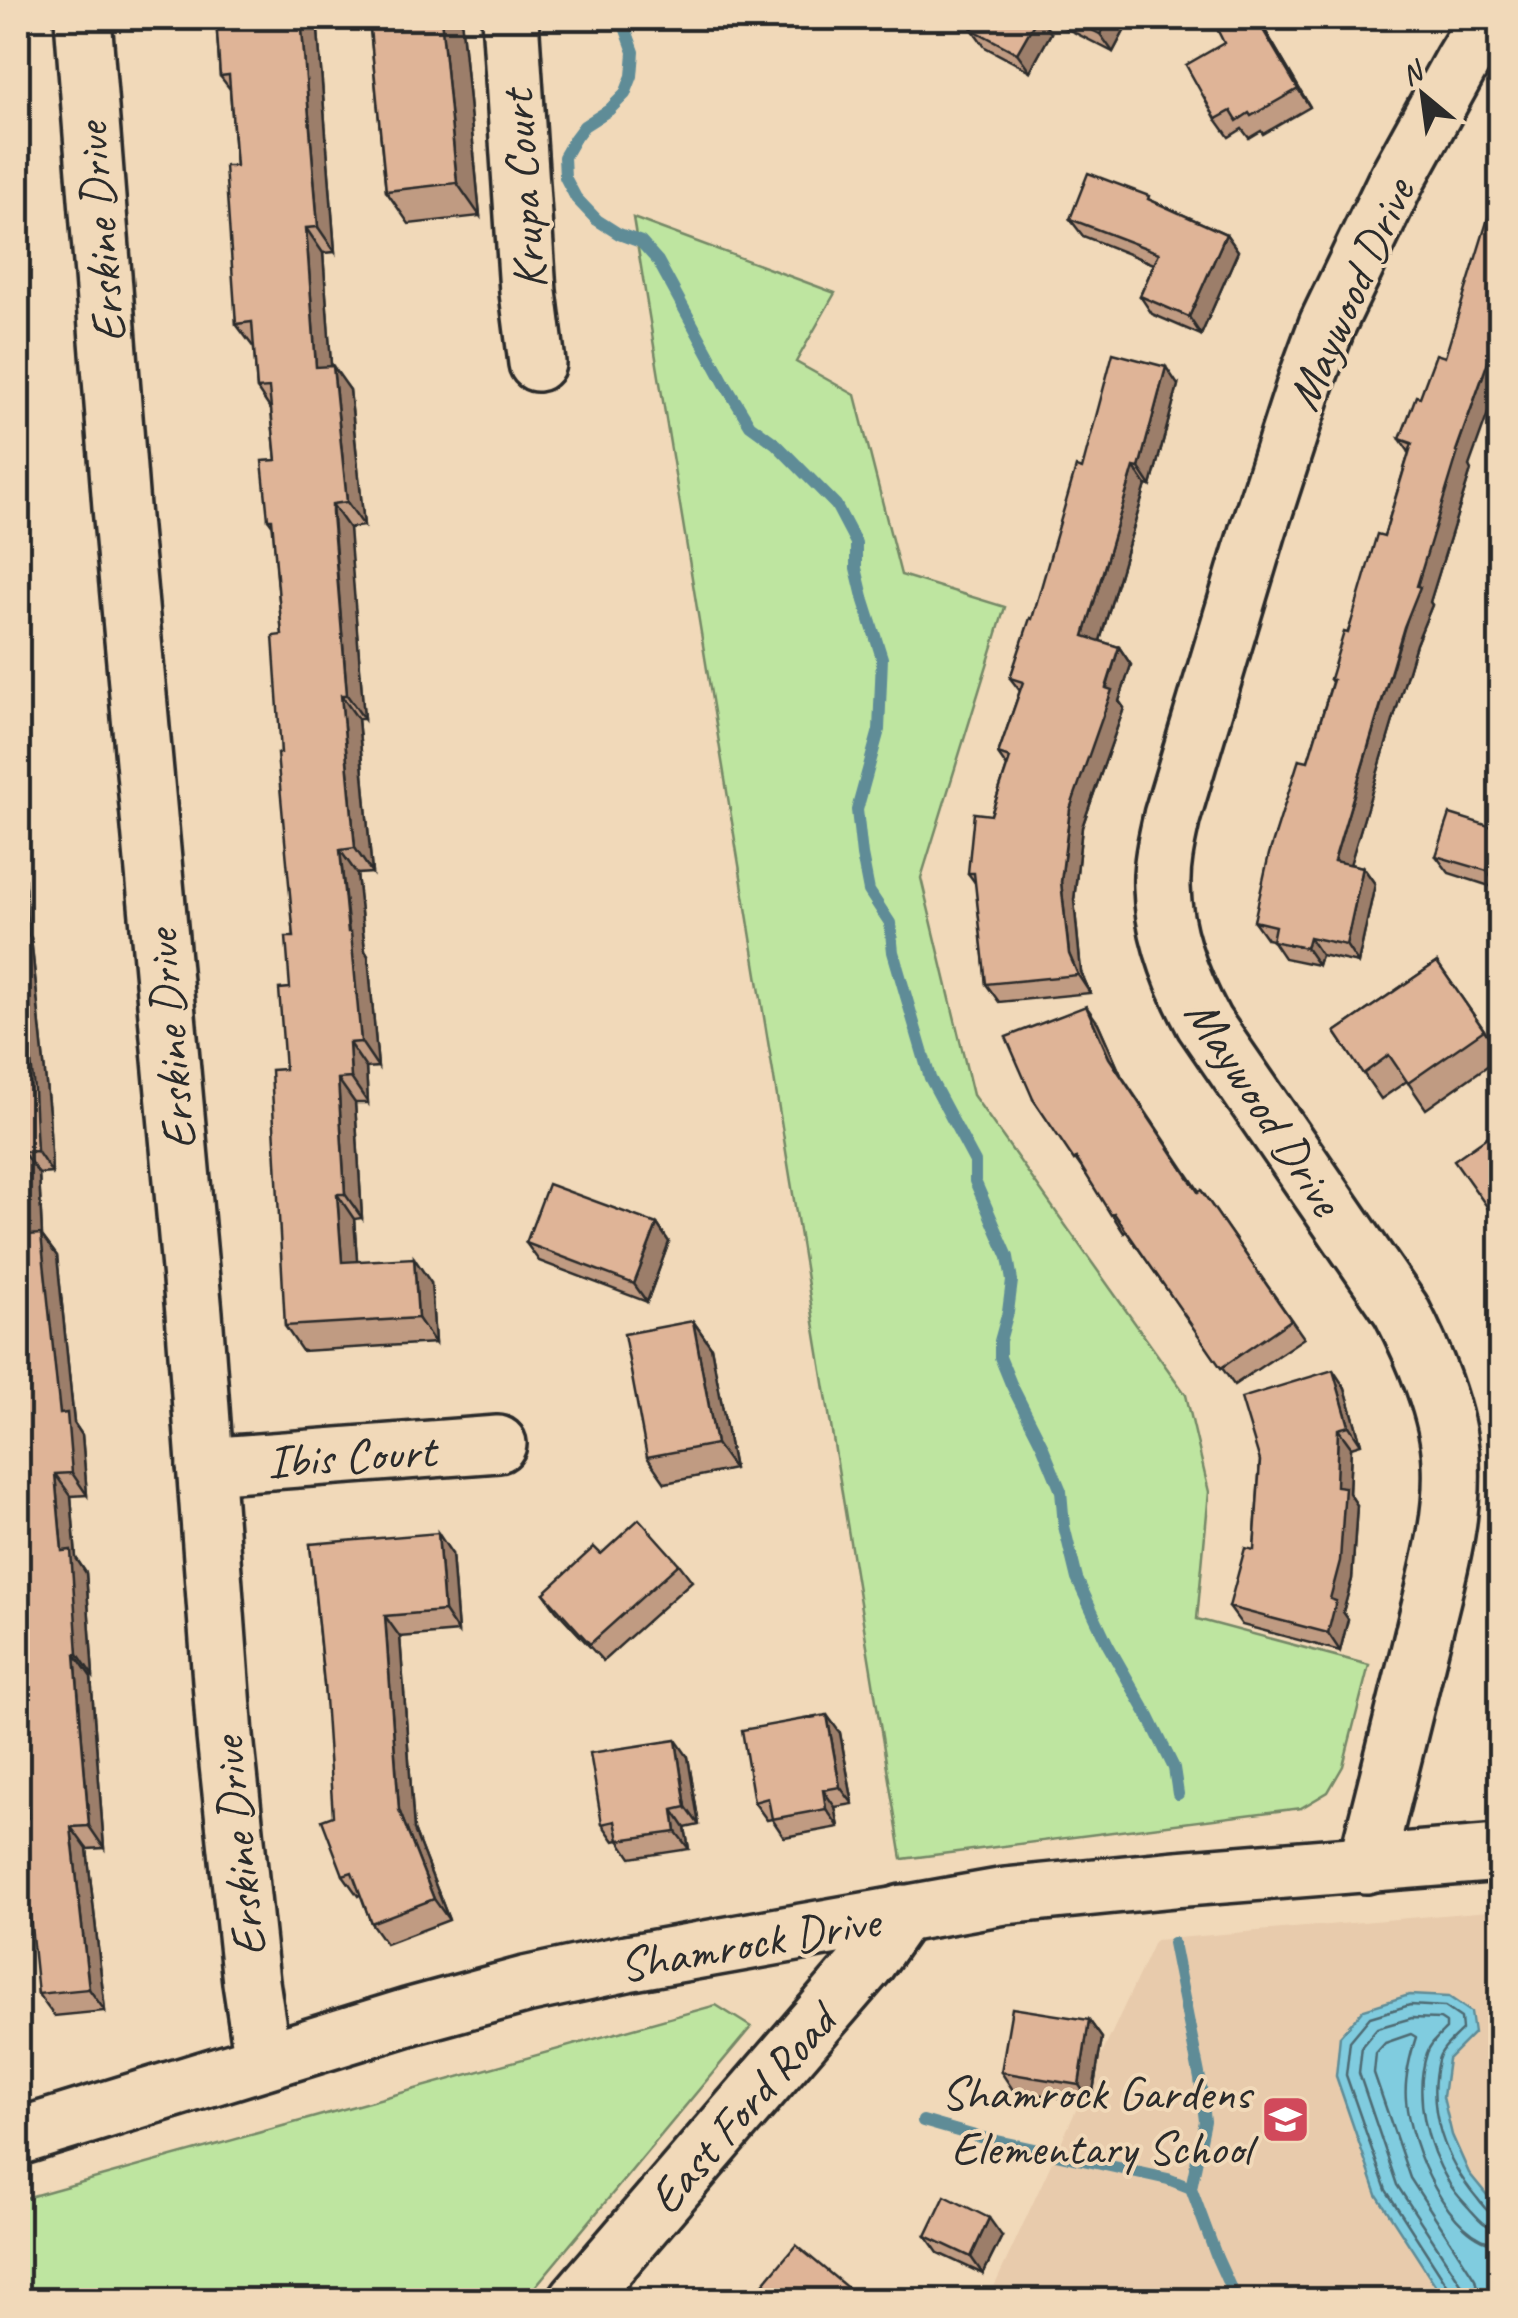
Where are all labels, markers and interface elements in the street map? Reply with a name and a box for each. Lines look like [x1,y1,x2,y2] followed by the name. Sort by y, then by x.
[1373,45,1473,145] north arrow
[1395,52,1431,93] text: N
[486,85,560,291] street label: Krupa Court
[60,117,139,345] street label: Erskine Drive
[1272,167,1429,419] street label: Maywood Drive
[130,924,209,1152] street label: Erskine Drive
[1172,987,1358,1229] street label: Maywood Drive
[265,1420,441,1492] street label: Ibis Court
[196,1731,279,1959] street label: Erskine Drive
[615,1890,887,1995] street label: Shamrock Drive
[635,1988,853,2226] street label: East Ford Road
[941,2063,1259,2178] place label: Shamrock Gardens Elementary School
[1260,2094,1312,2146] school or university icon: Shamrock Gardens Elementary School

